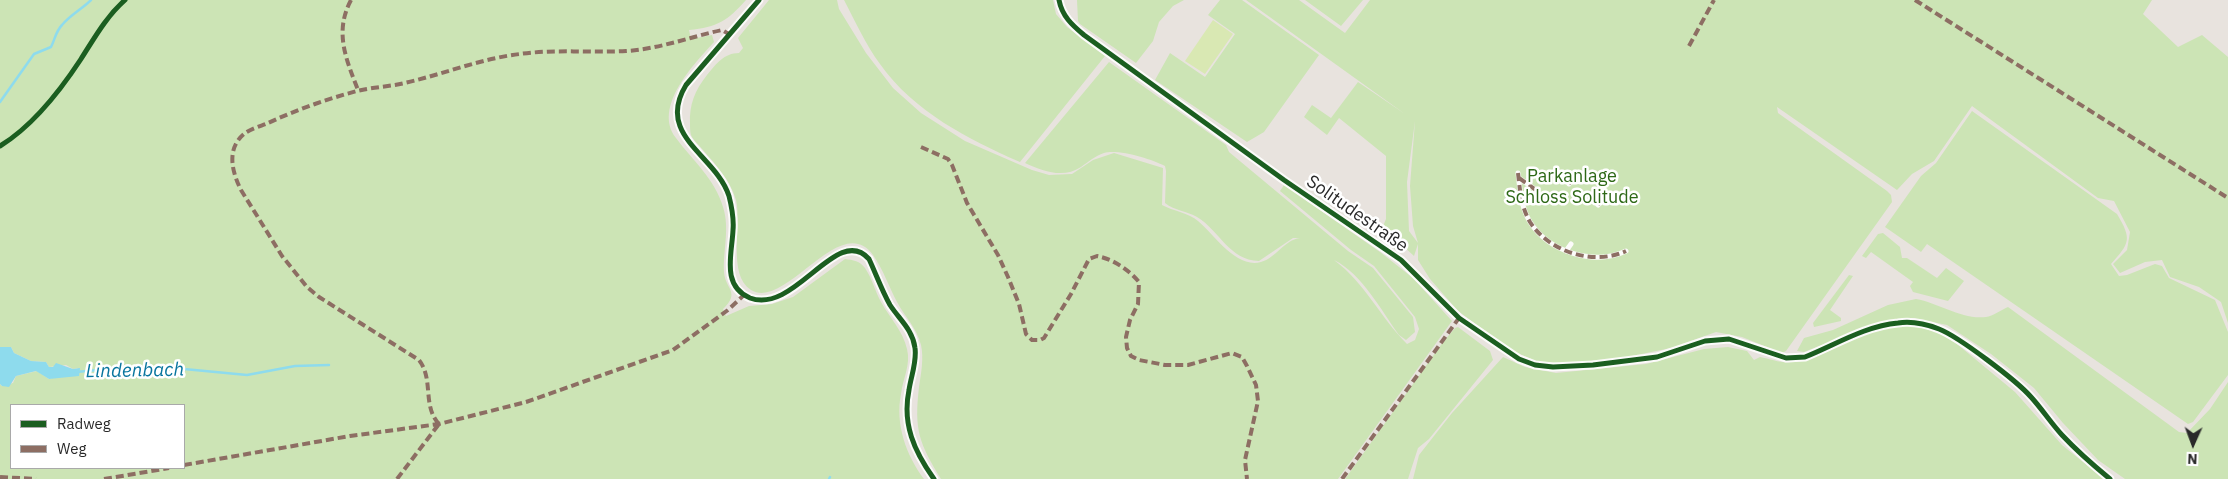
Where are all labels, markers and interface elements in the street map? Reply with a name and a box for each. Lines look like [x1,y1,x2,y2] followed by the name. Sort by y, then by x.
[1505,166,1639,208] park label: Parkanlage Schloss Solitude
[1302,171,1412,257] street label: Solitudestraße
[86,359,184,383] water label: Lindenbach
[10,404,185,469] legend
[57,414,111,433] text: Radweg
[2168,419,2218,469] north arrow
[57,439,86,458] text: Weg
[2187,450,2198,468] text: N

